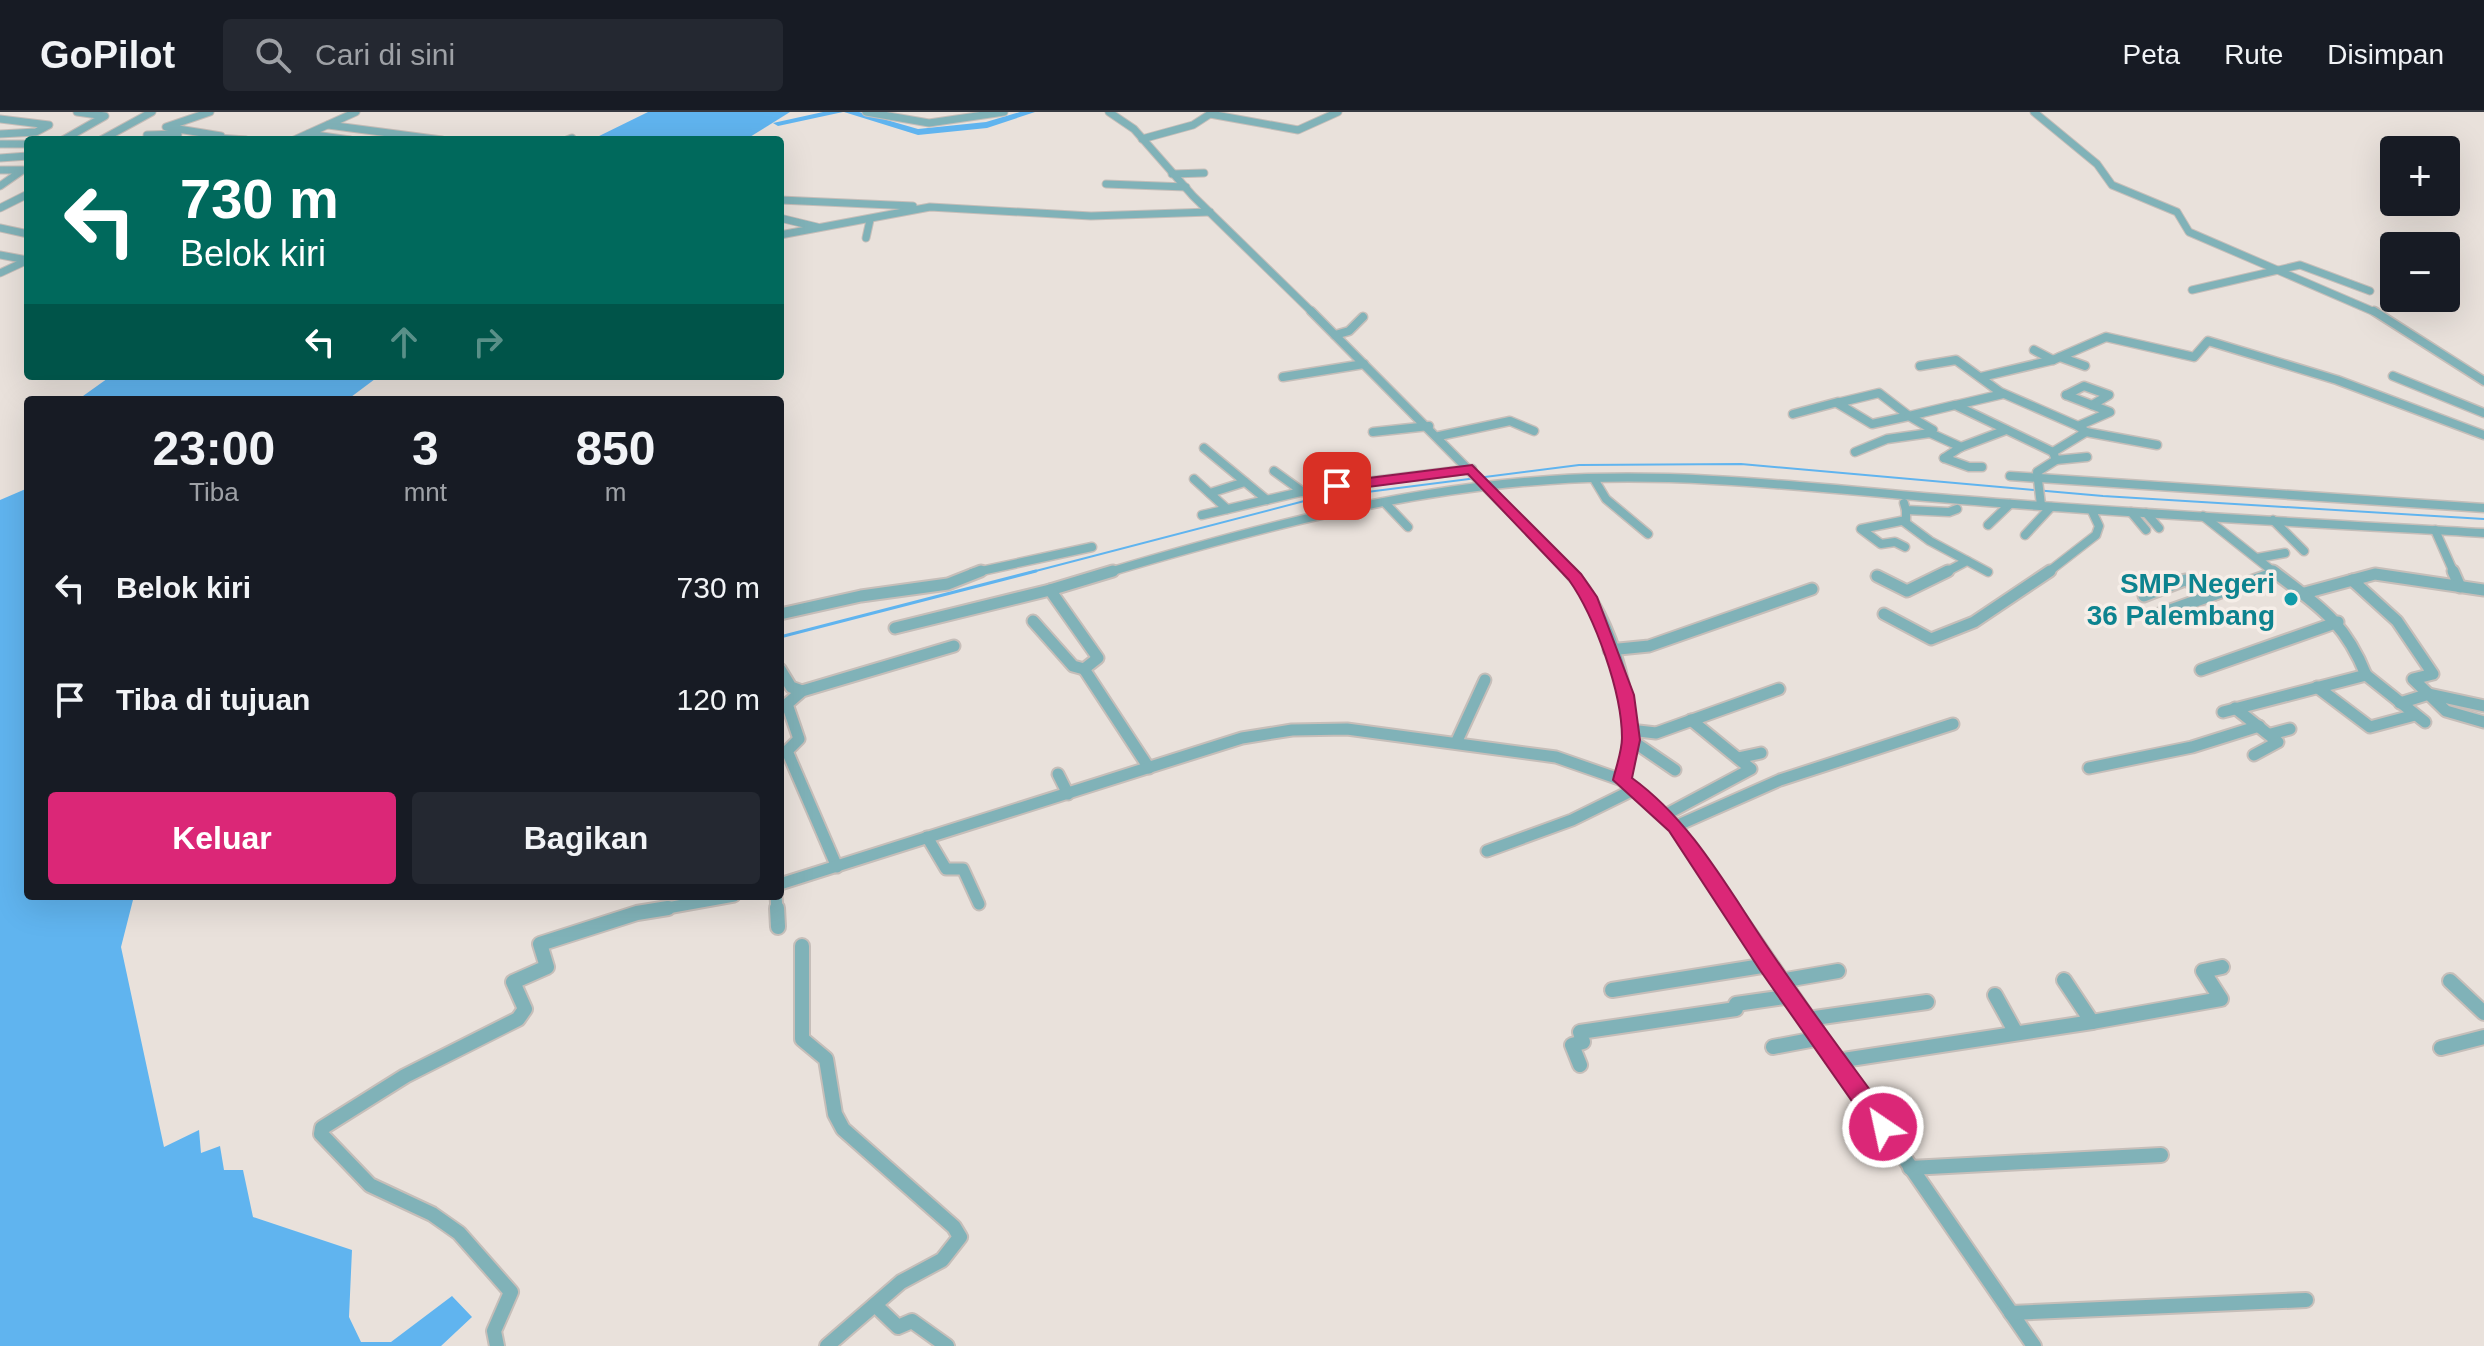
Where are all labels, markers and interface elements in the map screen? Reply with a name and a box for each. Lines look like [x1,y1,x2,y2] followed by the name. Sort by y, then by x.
[223,19,783,91] search box
[251,33,295,77] icon: search
[40,34,175,76] text: GoPilot
[315,38,455,71] text: Cari di sini
[2123,39,2180,70] text: Peta
[2224,39,2283,70] text: Rute
[2327,39,2444,70] text: Disimpan
[2380,136,2460,312] map controls
[2380,136,2460,216] button: +
[180,167,339,230] text: 730 m
[48,168,152,272] icon: left
[2380,232,2460,312] button: −
[180,233,326,274] text: Belok kiri
[298,320,342,364] icon: left
[382,320,426,364] icon: ahead
[466,320,510,364] icon: right
[152,422,275,475] text: 23:00
[412,422,439,475] text: 3
[575,422,656,475] text: 850
[1303,452,1371,520] pin
[1315,464,1359,508] icon: arrive
[189,477,239,507] text: Tiba
[404,477,447,507] text: mnt
[605,477,626,507] text: m
[48,566,92,610] icon: left
[2087,568,2275,631] place label: SMP Negeri 36 Palembang
[116,571,251,604] text: Belok kiri
[677,571,760,604] text: 730 m
[2282,590,2300,608] marker: SMP Negeri 36 Palembang
[48,678,92,722] icon: arrive
[116,683,310,716] text: Tiba di tujuan
[677,683,760,716] text: 120 m
[48,792,396,884] button: Keluar
[412,792,760,884] button: Bagikan
[1841,1085,1925,1169] position arrow

